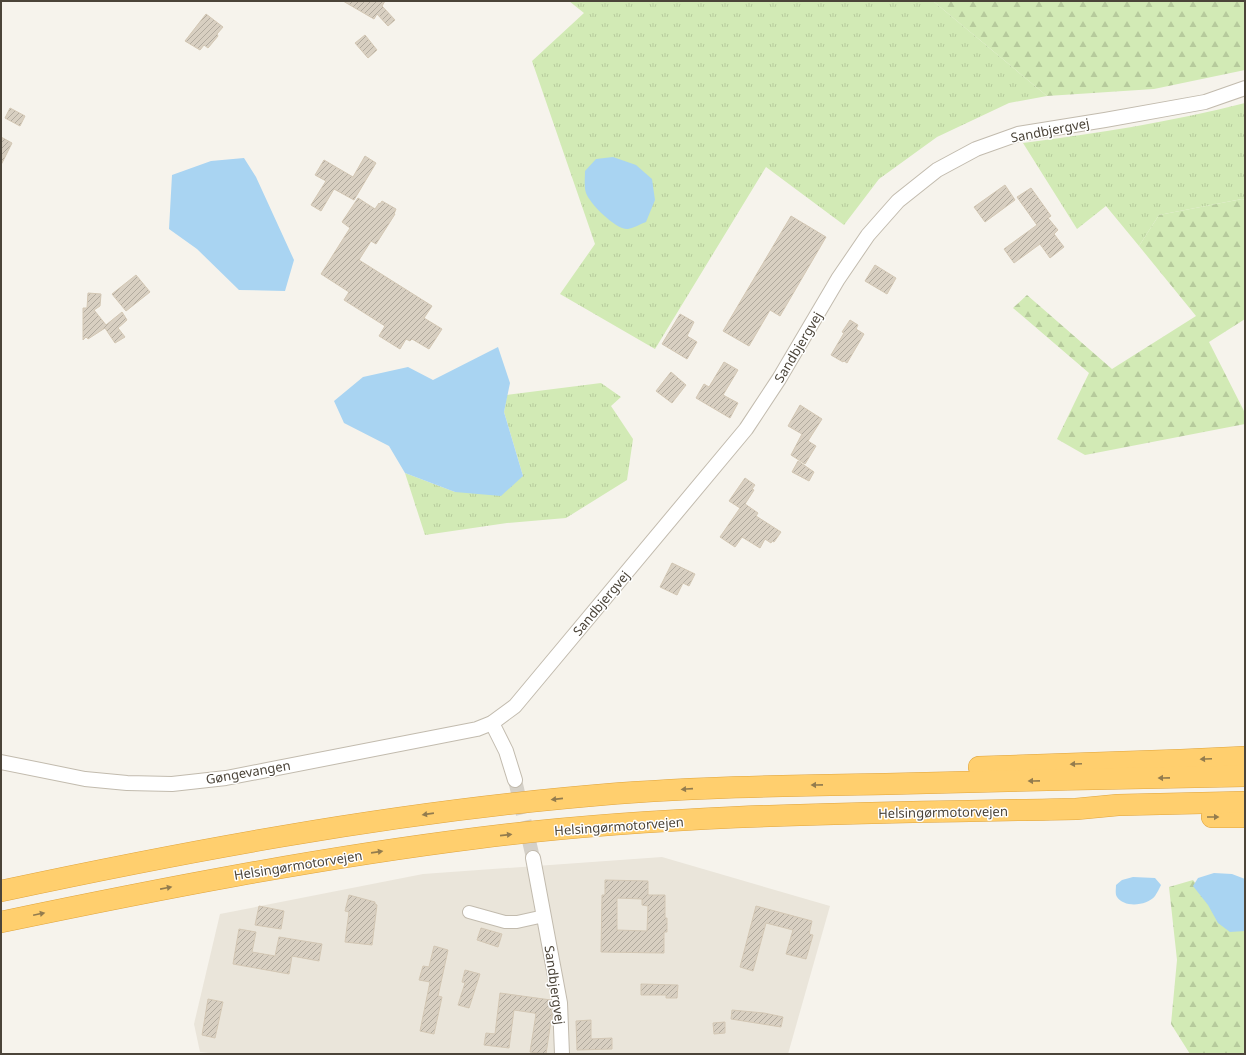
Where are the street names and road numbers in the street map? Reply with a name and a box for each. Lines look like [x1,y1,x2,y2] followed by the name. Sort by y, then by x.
[1009,114,1091,146] street label: Sandbjergvej
[770,308,826,386] street label: Sandbjergvej
[568,567,634,639] street label: Sandbjergvej
[204,756,292,788] street label: Gøngevangen
[878,802,1008,822] street label: Helsingørmotorvejen
[554,812,684,840] street label: Helsingørmotorvejen
[233,846,363,884] street label: Helsingørmotorvejen
[541,944,569,1026] street label: Sandbjergvej

